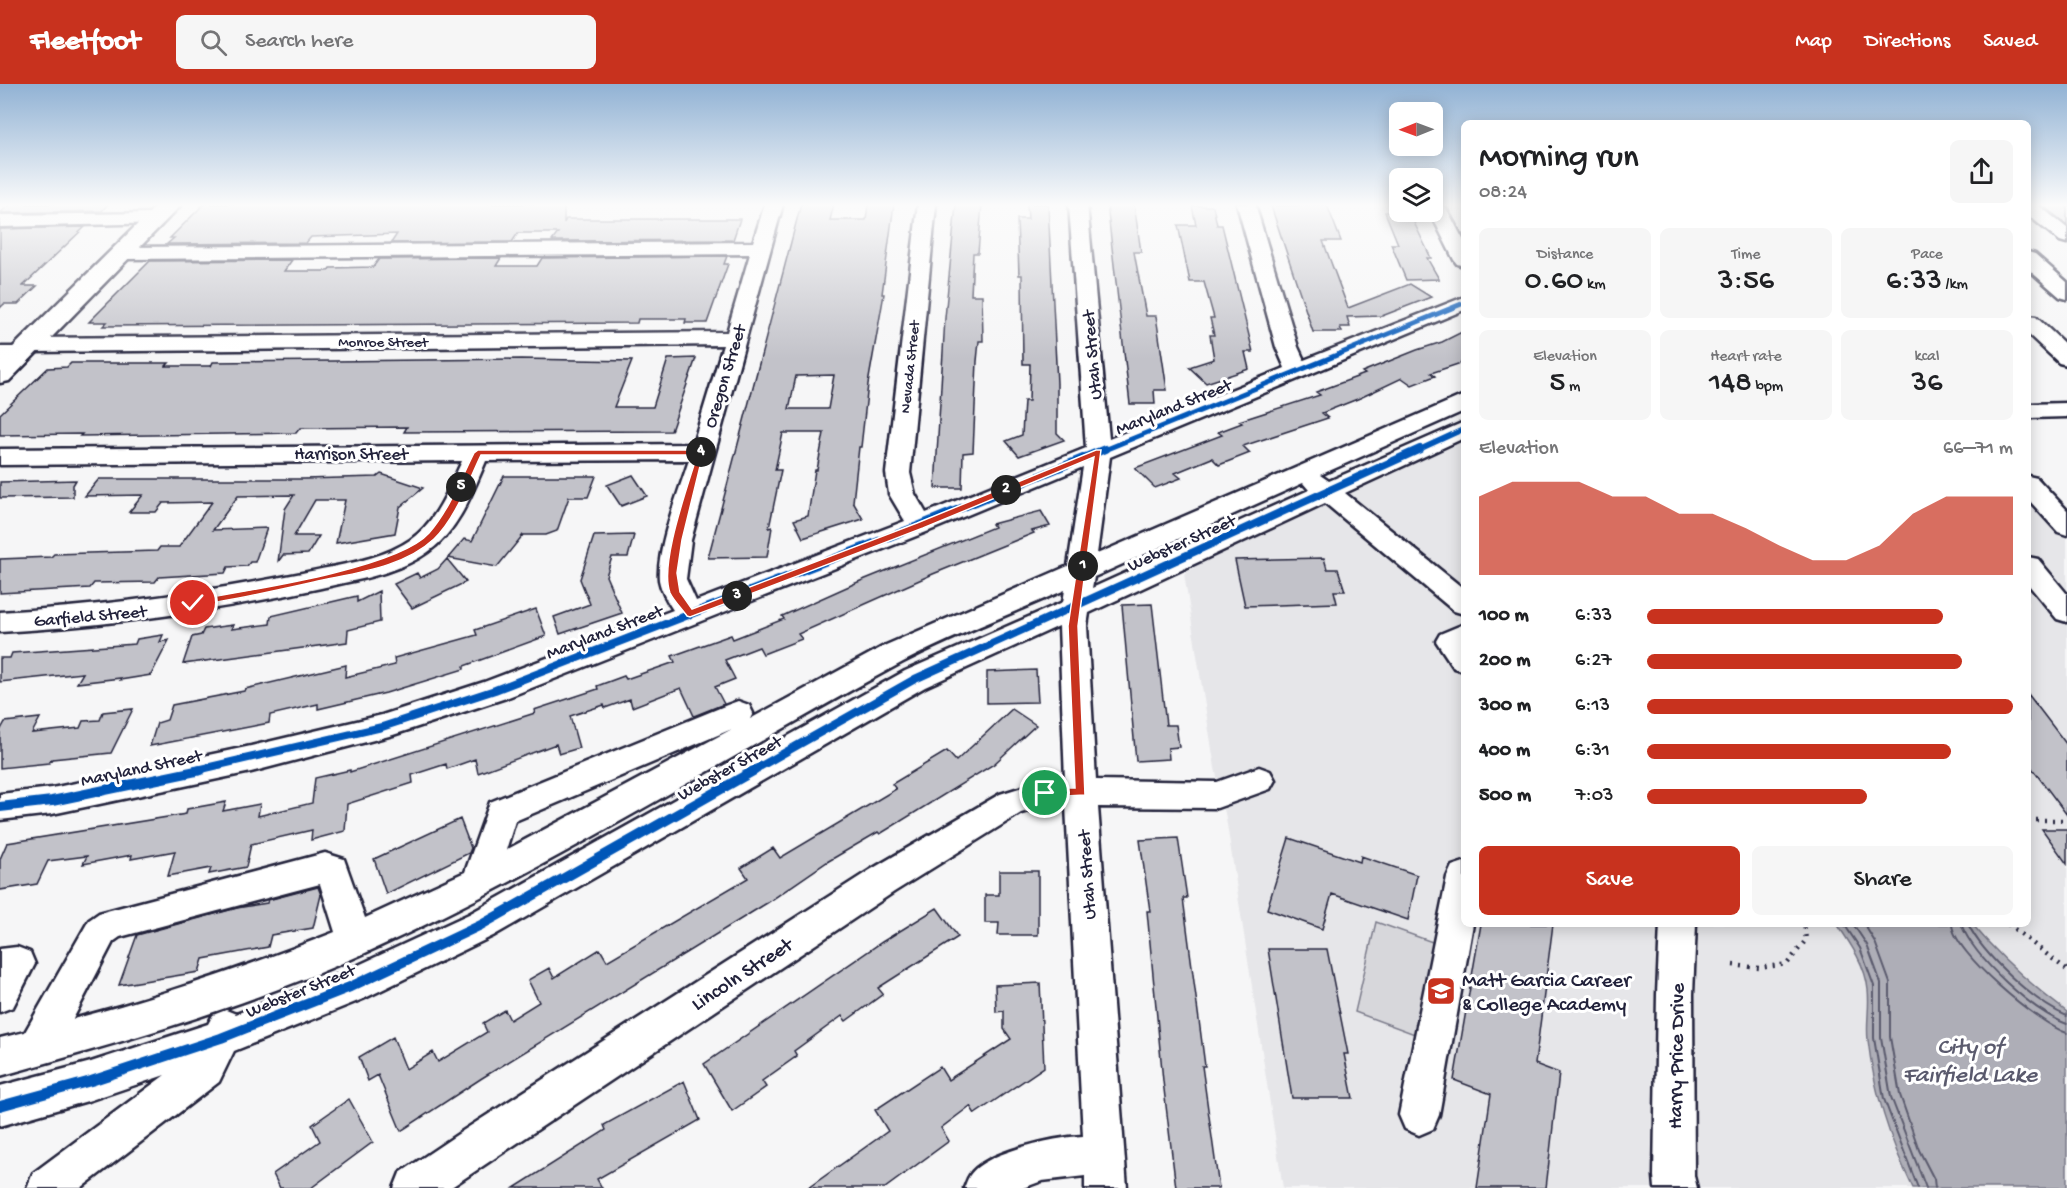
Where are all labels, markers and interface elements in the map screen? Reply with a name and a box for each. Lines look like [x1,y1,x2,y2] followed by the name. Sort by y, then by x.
[176,15,596,69] search box
[30,26,140,59] text: Fleetfoot
[197,26,230,59] icon: search
[245,29,353,55] text: Search here
[1795,30,1832,55] text: Map
[1865,30,1950,55] text: Directions
[1983,30,2037,55] text: Saved
[1389,102,1443,156] north arrow
[1389,102,1443,222] map controls
[1479,140,1639,178] text: Morning run
[1950,140,2013,203] button: share
[1389,168,1443,222] button: layers
[1479,182,1527,205] text: 08:24
[1537,246,1593,265] text: Distance
[1731,246,1761,265] text: Time
[1911,246,1943,265] text: Pace
[1525,265,1583,300] text: 0.60
[1718,265,1774,300] text: 3:56
[1886,265,1942,300] text: 6:33
[1583,276,1605,295] text: km
[1942,276,1968,295] text: /km
[1079,308,1108,400] street label: Utah Street
[897,318,925,414] street label: Nevada Street
[701,321,753,431] street label: Oregon Street
[338,334,430,352] street label: Monroe Street
[1533,348,1597,367] text: Elevation
[1710,348,1782,367] text: Heart rate
[1915,348,1939,367] text: kcal
[1550,367,1565,402] text: 5
[1709,367,1752,402] text: 148
[1912,367,1942,402] text: 36
[1113,375,1236,441] street label: Maryland Street
[1565,378,1580,397] text: m
[1752,378,1783,397] text: bpm
[686,437,716,467] pin: 4
[1479,438,1559,461] text: Elevation
[1943,438,2013,461] text: 66–71 m
[697,442,705,461] text: 4
[294,445,409,466] street label: Harrison Street
[446,472,476,502] pin: 5
[991,475,1021,505] pin: 2
[457,477,465,496] text: 5
[1002,480,1010,499] text: 2
[1125,510,1241,577] street label: Webster Street
[1068,551,1098,581] pin: 1
[1080,556,1086,575] text: 1
[167,577,218,628] pin
[722,581,752,611] pin: 3
[176,586,209,619] icon: check
[733,586,741,605] text: 3
[544,601,668,665] street label: Maryland Street
[33,602,149,633] street label: Garfield Street
[1479,605,1529,628] text: 100 m
[1575,605,1612,628] text: 6:33
[1479,650,1530,673] text: 200 m
[1575,650,1612,673] text: 6:27
[1479,695,1531,718] text: 300 m
[1575,695,1610,718] text: 6:13
[674,731,787,806] street label: Webster Street
[1479,740,1530,763] text: 400 m
[1575,740,1610,763] text: 6:31
[79,746,205,793] street label: Maryland Street
[1019,767,1070,818] pin
[1028,776,1061,809] icon: arrive
[1479,785,1531,808] text: 500 m
[1575,785,1613,808] text: 7:03
[1075,828,1102,920] street label: Utah Street
[1479,846,1740,915] button: Save
[1752,846,2013,915] button: Share
[688,933,800,1018] street label: Lincoln Street
[243,960,360,1024] street label: Webster Street
[1462,970,1632,1019] place label: Matt Garcia Career & College Academy
[1425,975,1457,1007] school or university icon: Matt Garcia Career & College Academy
[1665,982,1692,1129] street label: Harry Price Drive
[1903,1034,2039,1091] water label: City of Fairfield Lake

